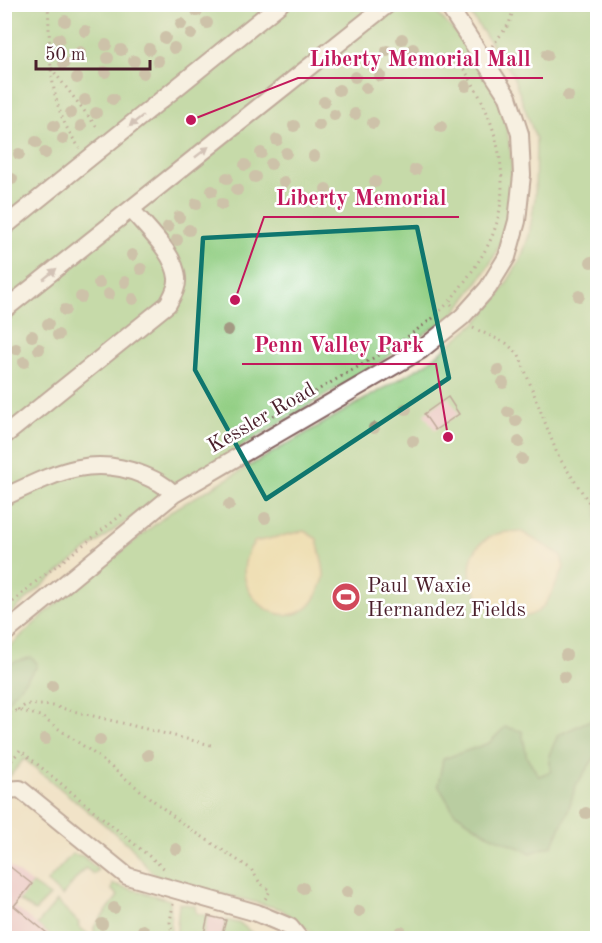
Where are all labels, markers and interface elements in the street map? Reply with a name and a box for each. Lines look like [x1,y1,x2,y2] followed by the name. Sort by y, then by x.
[36,33,150,71] scale bar
[298,38,543,78] callout: Liberty Memorial Mall
[45,46,85,64] text: 50 m
[309,49,531,71] text: Liberty Memorial Mall
[129,114,144,126] one-way arrow
[195,146,210,158] one-way arrow
[264,177,459,217] callout: Liberty Memorial
[275,188,447,210] text: Liberty Memorial
[42,267,58,280] one-way arrow
[242,324,436,364] callout: Penn Valley Park
[254,335,424,357] text: Penn Valley Park
[204,379,319,457] street label: Kessler Road
[367,576,526,621] place label: Paul Waxie Hernandez Fields
[330,581,362,613] sports icon: Paul Waxie Hernandez Fields

